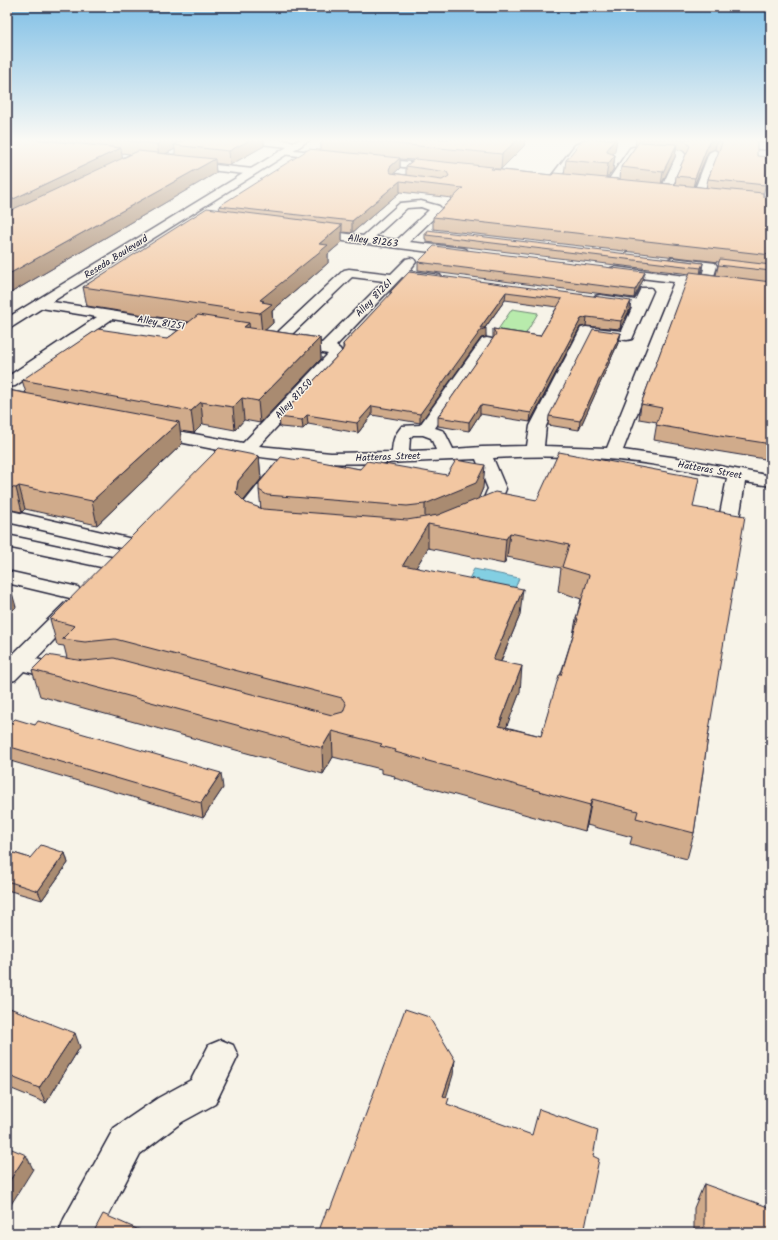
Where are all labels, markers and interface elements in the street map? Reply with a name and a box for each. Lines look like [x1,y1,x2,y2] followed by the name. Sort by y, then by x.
[81,230,152,283] street label: Reseda Boulevard
[347,230,399,252] street label: Alley 81263
[352,275,396,321] street label: Alley 81261
[136,311,186,335] street label: Alley 81251
[271,375,317,423] street label: Alley 81250
[355,448,421,466] street label: Hatteras Street
[676,456,744,484] street label: Hatteras Street

